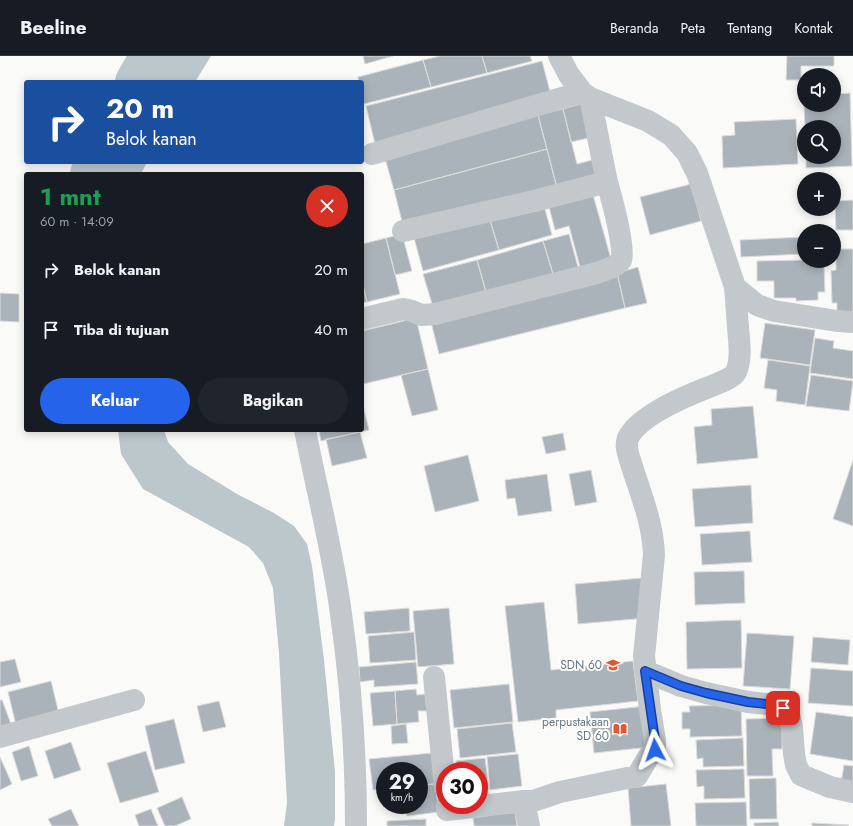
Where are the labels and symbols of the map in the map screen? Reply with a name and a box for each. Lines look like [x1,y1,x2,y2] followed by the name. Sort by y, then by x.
[560,656,602,674] place label: SDN 60
[605,657,621,673] school or university icon: SDN 60
[766,691,800,725] pin
[542,713,609,745] place label: perpustakaan SD 60
[612,721,628,737] library icon: perpustakaan SD 60
[634,729,676,771] position arrow
[436,762,488,814] speed limit sign: 30

